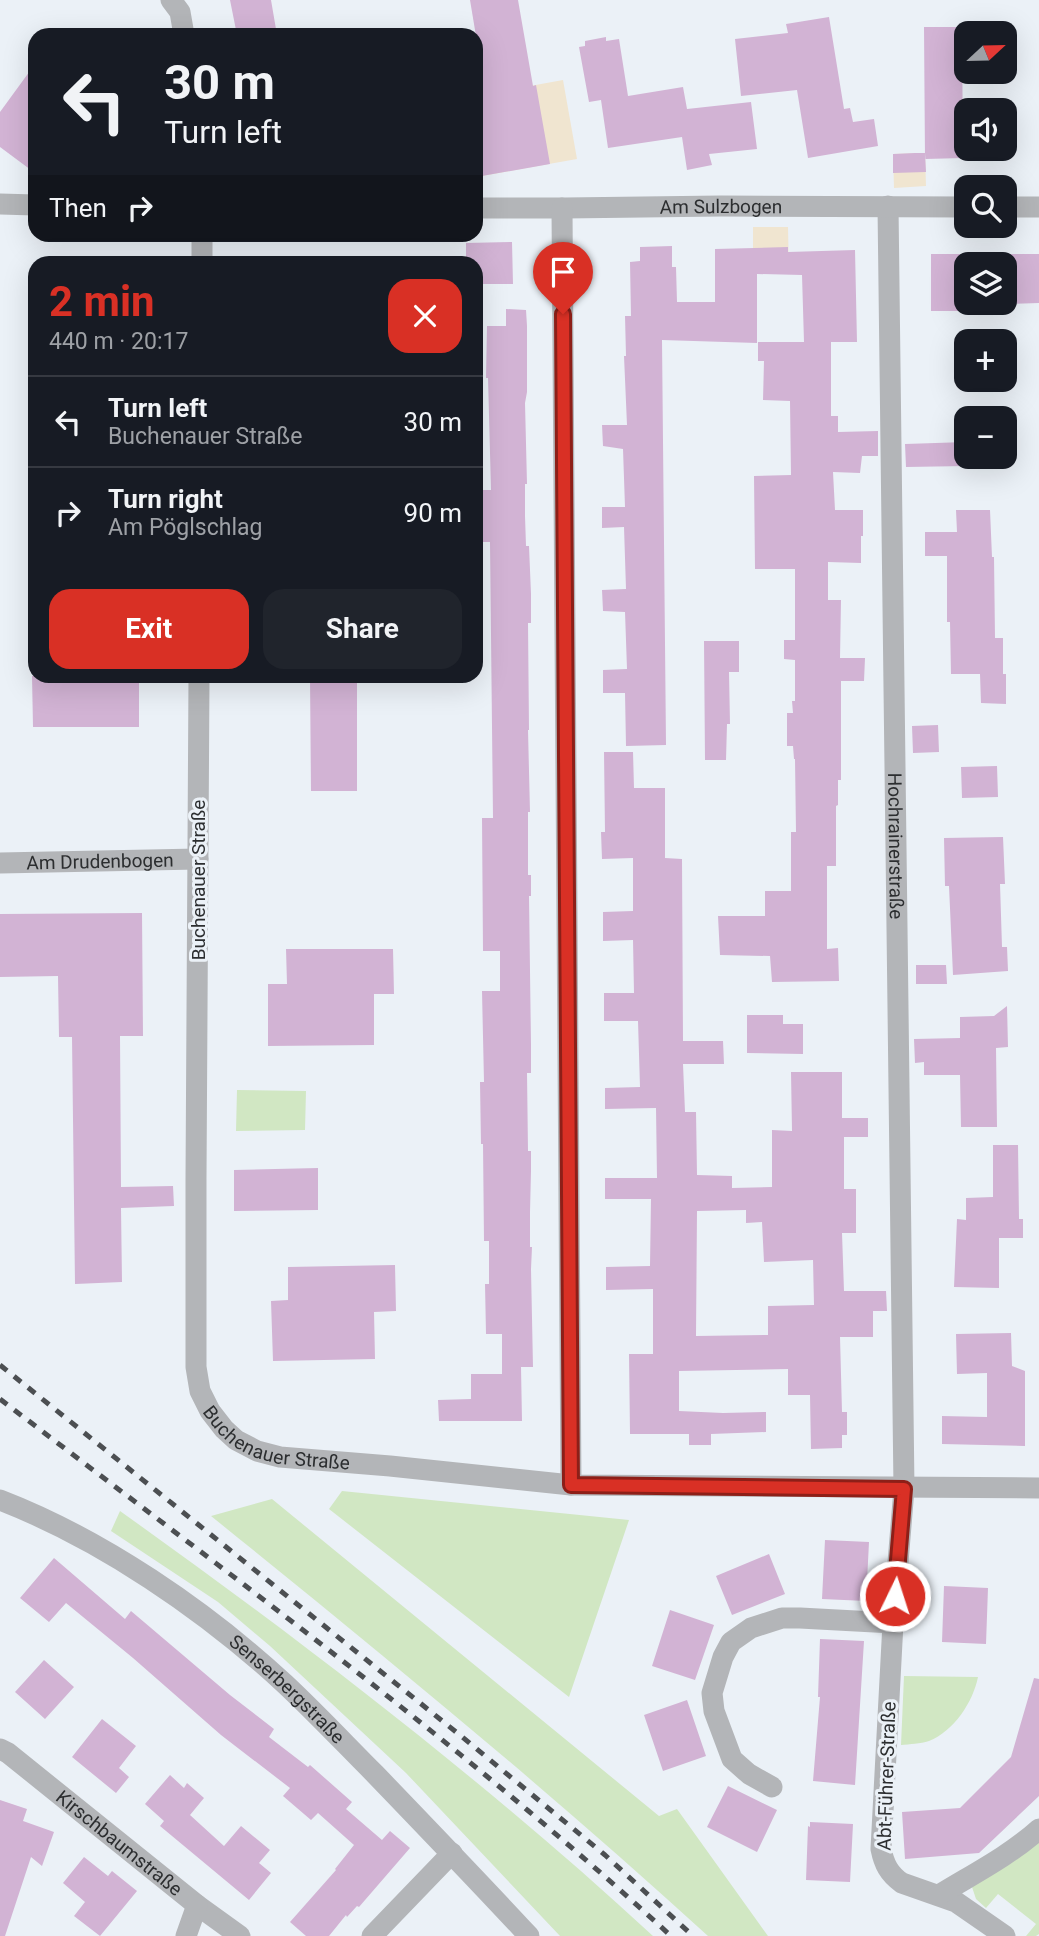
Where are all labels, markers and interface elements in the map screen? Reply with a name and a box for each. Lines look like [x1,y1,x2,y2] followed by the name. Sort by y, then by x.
[954,21,1017,84] north arrow
[954,21,1017,469] map controls
[164,54,275,111] text: 30 m
[49,56,140,147] icon: left
[954,98,1017,161] button: sound
[164,113,282,151] text: Turn left
[954,175,1017,238] button: search
[121,189,159,227] icon: right
[49,193,107,223] text: Then
[660,195,782,219] street label: Am Sulzbogen
[533,242,593,314] pin
[954,252,1017,315] button: layers
[544,253,582,291] icon: arrive
[49,277,155,326] text: 2 min
[388,279,462,353] button: close
[49,328,188,355] text: 440 m · 20:17
[954,329,1017,392] button: +
[108,393,207,423] text: Turn left
[49,403,87,441] icon: left
[954,406,1017,469] button: −
[404,407,462,437] text: 30 m
[108,423,302,450] text: Buchenauer Straße
[108,484,223,514] text: Turn right
[49,494,87,532] icon: right
[404,498,462,528] text: 90 m
[108,514,262,541] text: Am Pöglschlag
[49,589,249,669] button: Exit
[263,589,462,669] button: Share
[883,772,908,919] street label: Hochrainerstraße
[187,800,210,960] street label: Buchenauer Straße
[26,848,174,874] street label: Am Drudenbogen
[198,1401,351,1475] street label: Buchenauer Straße
[858,1559,932,1633] position arrow
[225,1630,350,1749] street label: Senserbergstraße
[872,1701,901,1851] street label: Abt-Führer-Straße
[51,1785,187,1901] street label: Kirschbaumstraße

